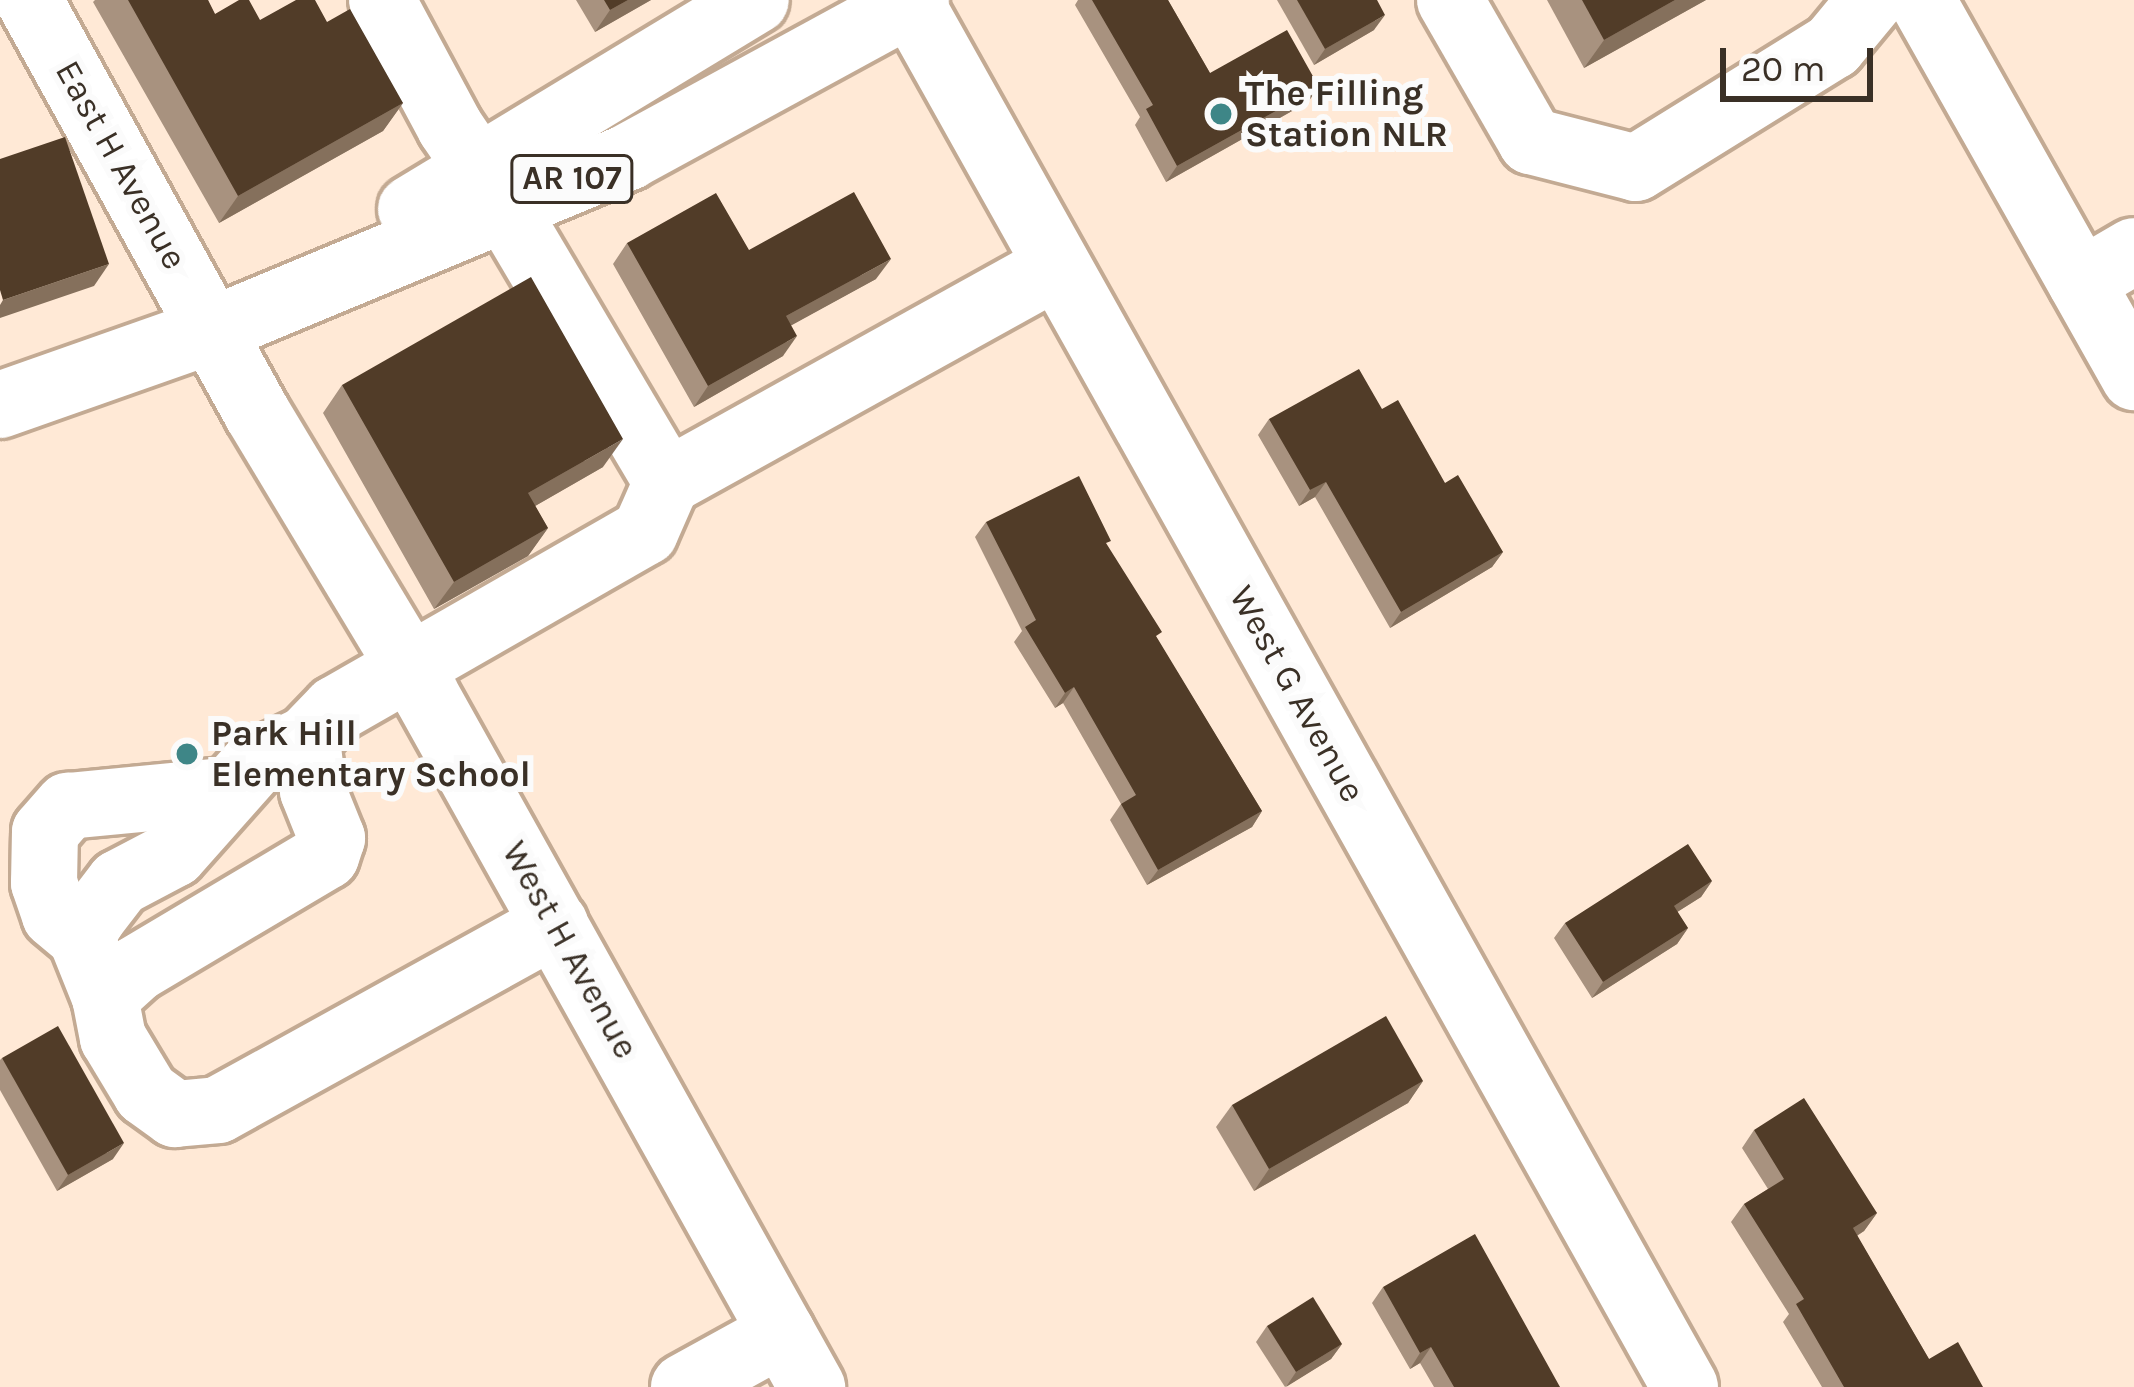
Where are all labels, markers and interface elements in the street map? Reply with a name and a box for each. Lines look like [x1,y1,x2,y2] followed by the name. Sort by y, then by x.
[1726,24,1879,98] scale bar
[1741,48,1825,90] text: 20 m
[46,53,196,277] street label: East H Avenue
[1245,71,1448,156] place label: The Filling Station NLR
[1208,101,1234,127] marker: The Filling Station NLR
[509,152,635,206] road number: AR 107
[1220,578,1374,810] street label: West G Avenue
[211,711,531,796] place label: Park Hill Elementary School
[174,741,200,767] marker: Park Hill Elementary School
[493,834,647,1066] street label: West H Avenue

